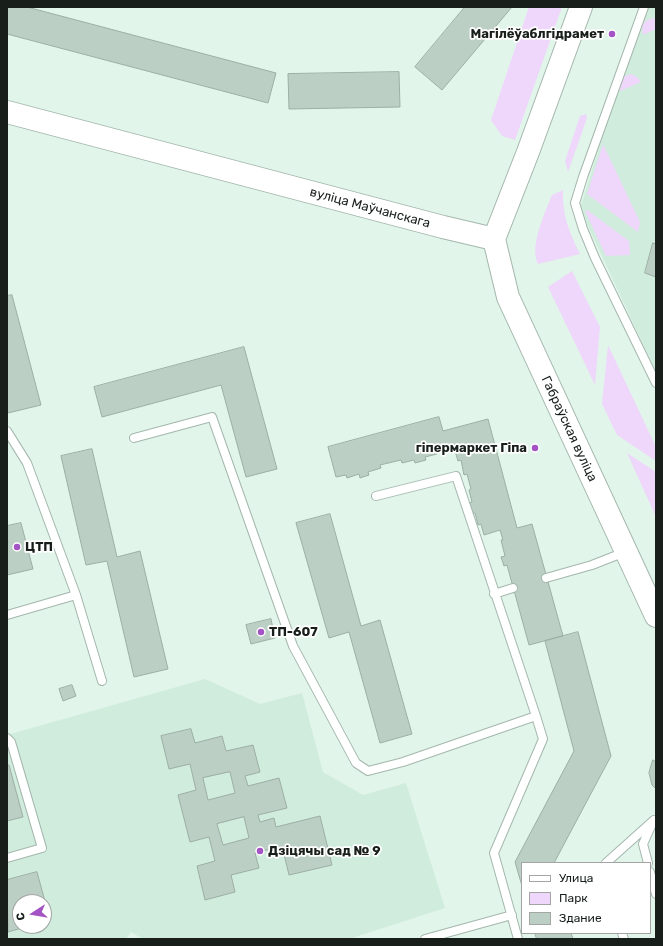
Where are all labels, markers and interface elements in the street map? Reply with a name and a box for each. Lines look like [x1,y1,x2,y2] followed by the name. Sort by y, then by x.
[471,26,604,42] place label: Магілёўаблгідрамет
[607,29,617,39] marker: Магілёўаблгідрамет
[308,184,432,232] street label: вуліца Маўчанскага
[538,374,600,484] street label: Габраўская вуліца
[416,440,527,456] place label: гіпермаркет Гіпа
[530,443,540,453] marker: гіпермаркет Гіпа
[25,539,53,555] place label: ЦТП
[12,542,22,552] marker: ЦТП
[269,624,318,640] place label: ТП-607
[256,627,266,637] marker: ТП-607
[268,843,380,859] place label: Дзіцячы сад № 9
[255,846,265,856] marker: Дзіцячы сад № 9
[521,862,651,934] legend
[559,871,593,885] text: Улица
[559,891,588,905] text: Парк
[12,894,52,934] north arrow
[14,911,28,922] text: С
[559,911,602,925] text: Здание

